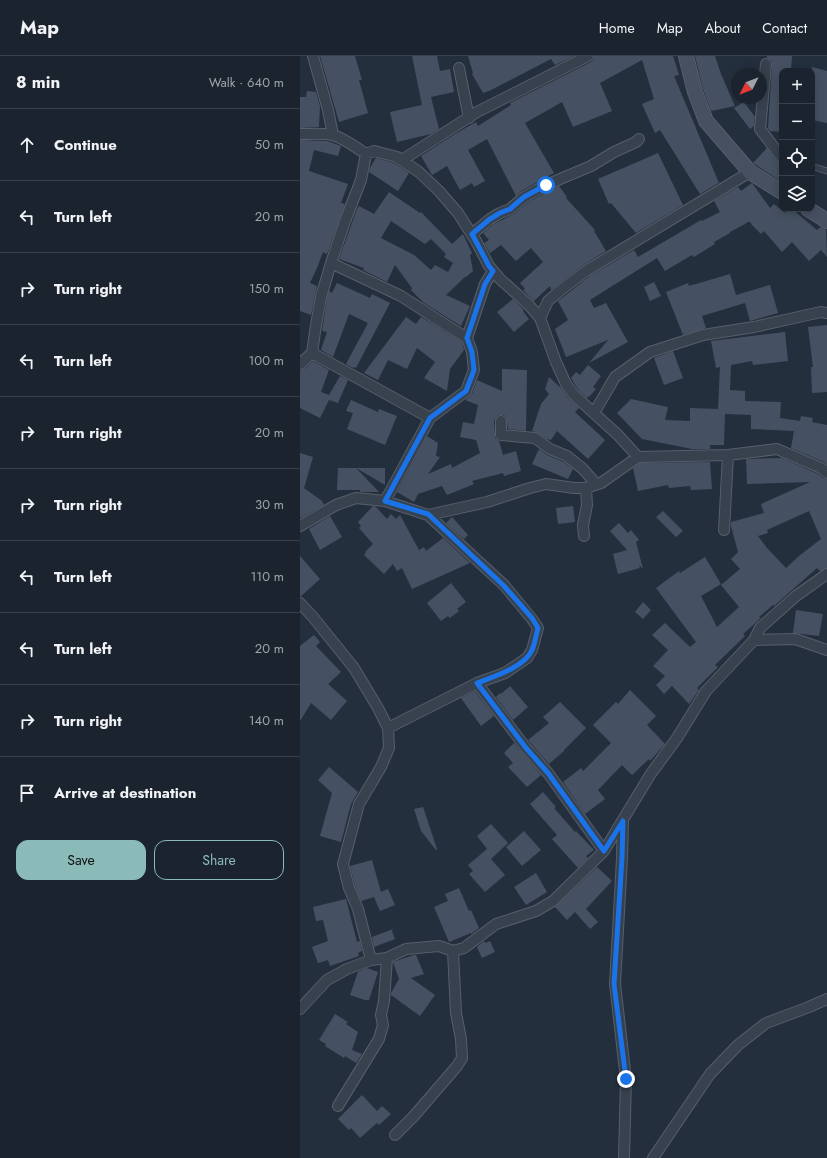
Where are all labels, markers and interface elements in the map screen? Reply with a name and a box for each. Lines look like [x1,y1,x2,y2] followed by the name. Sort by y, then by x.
[20,14,59,41] text: Map
[599,18,635,38] text: Home
[657,18,683,38] text: Map
[705,18,740,38] text: About
[762,18,807,38] text: Contact
[731,68,767,104] north arrow
[779,68,815,212] map controls
[779,68,815,104] button: +
[16,70,60,94] text: 8 min
[209,73,284,92] text: Walk · 640 m
[779,104,815,140] button: −
[16,134,38,156] icon: ahead
[54,134,117,156] text: Continue
[255,135,284,154] text: 50 m
[779,140,815,176] button: locate
[537,176,555,194] route start
[779,176,815,212] button: layers
[16,206,38,228] icon: left
[54,206,112,228] text: Turn left
[255,207,284,226] text: 20 m
[16,278,38,300] icon: right
[54,278,122,300] text: Turn right
[249,279,284,298] text: 150 m
[16,350,38,372] icon: left
[54,350,112,372] text: Turn left
[249,351,284,370] text: 100 m
[16,422,38,444] icon: right
[54,422,122,444] text: Turn right
[255,423,284,442] text: 20 m
[16,494,38,516] icon: right
[54,494,122,516] text: Turn right
[255,495,284,514] text: 30 m
[16,566,38,588] icon: left
[54,566,112,588] text: Turn left
[250,567,284,586] text: 110 m
[16,638,38,660] icon: left
[54,638,112,660] text: Turn left
[255,639,284,658] text: 20 m
[16,710,38,732] icon: right
[54,710,122,732] text: Turn right
[249,711,284,730] text: 140 m
[16,782,38,804] icon: arrive
[54,782,196,804] text: Arrive at destination
[16,840,146,880] button: Save
[154,840,284,880] button: Share
[617,1070,635,1088] route end

